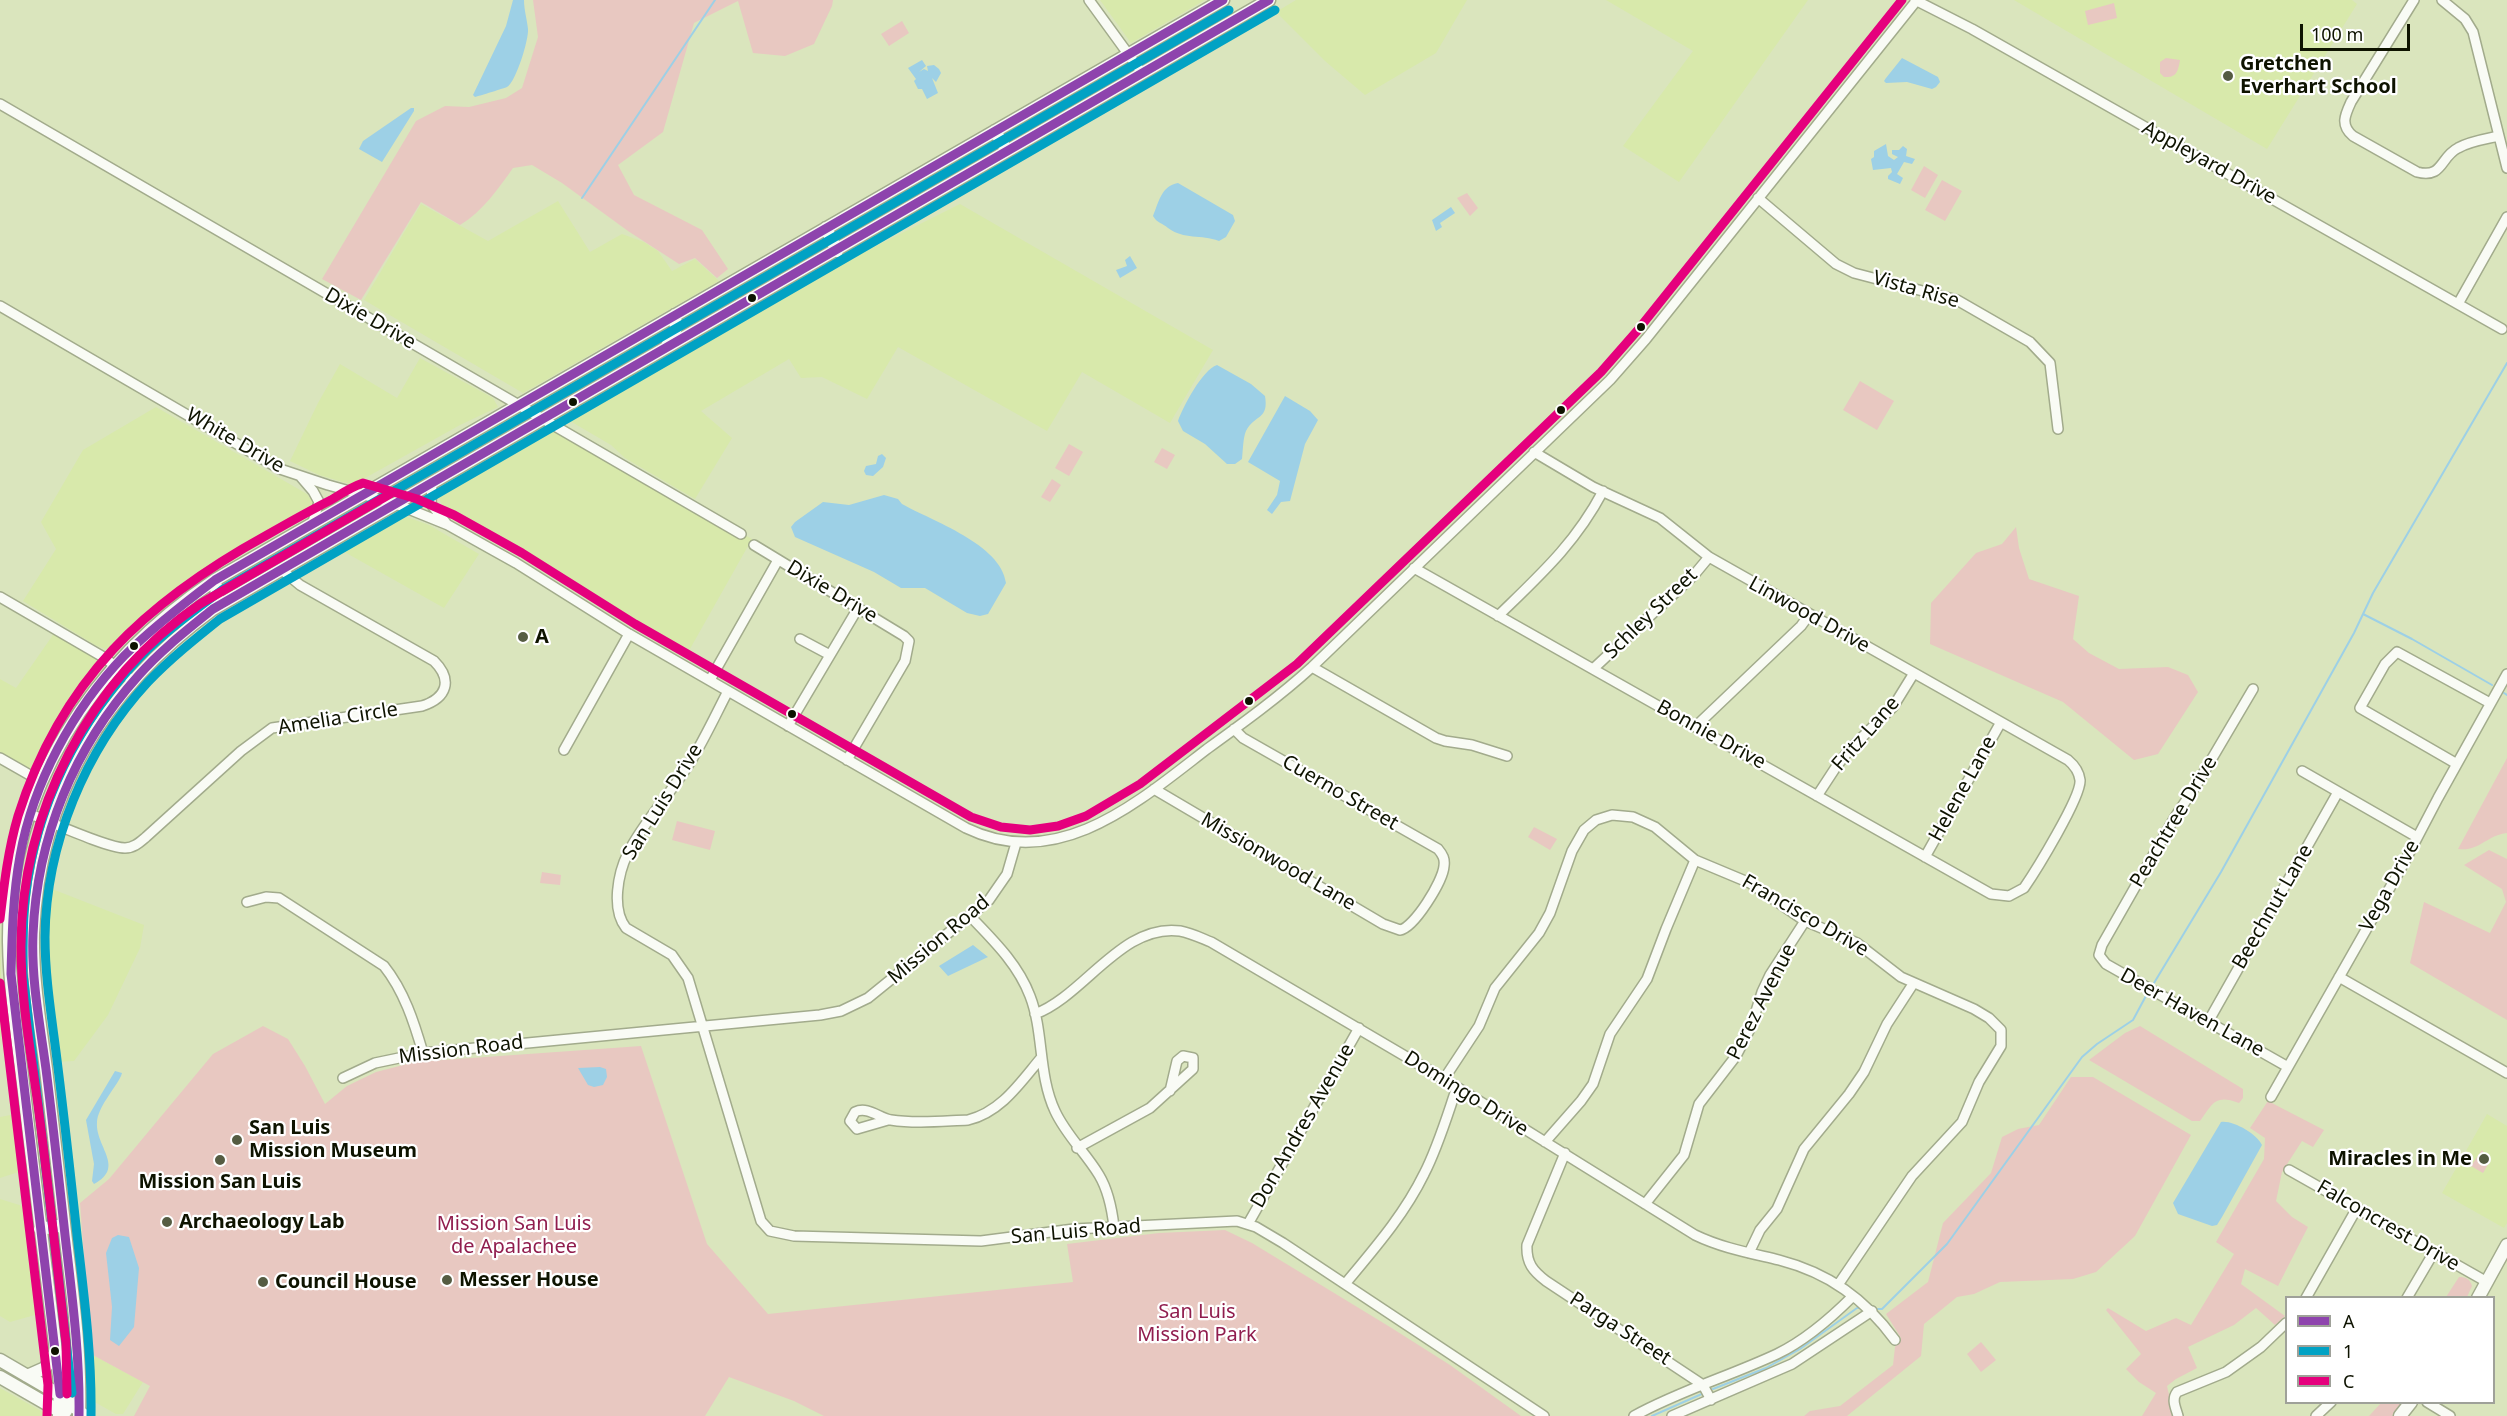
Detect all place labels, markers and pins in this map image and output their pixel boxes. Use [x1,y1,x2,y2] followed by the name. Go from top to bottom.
[2240,52,2397,99] place label: Gretchen Everhart School
[2221,69,2235,83] marker: Gretchen Everhart School
[746,292,758,304] unlabelled marker
[1635,321,1647,333] unlabelled marker
[567,396,579,408] unlabelled marker
[1555,404,1567,416] unlabelled marker
[535,625,549,649] place label: A
[516,630,530,644] marker: A
[128,640,140,652] unlabelled marker
[1243,695,1255,707] unlabelled marker
[786,708,798,720] unlabelled marker
[249,1116,417,1163] place label: San Luis Mission Museum
[230,1133,244,1147] marker: San Luis Mission Museum
[2328,1147,2472,1171] place label: Miracles in Me
[2477,1152,2491,1166] marker: Miracles in Me
[213,1153,227,1167] marker: Mission San Luis
[139,1170,301,1194] place label: Mission San Luis
[179,1210,345,1234] place label: Archaeology Lab
[160,1215,174,1229] marker: Archaeology Lab
[459,1268,599,1292] place label: Messer House
[275,1270,417,1294] place label: Council House
[440,1273,454,1287] marker: Messer House
[256,1275,270,1289] marker: Council House
[49,1345,61,1357] unlabelled marker

